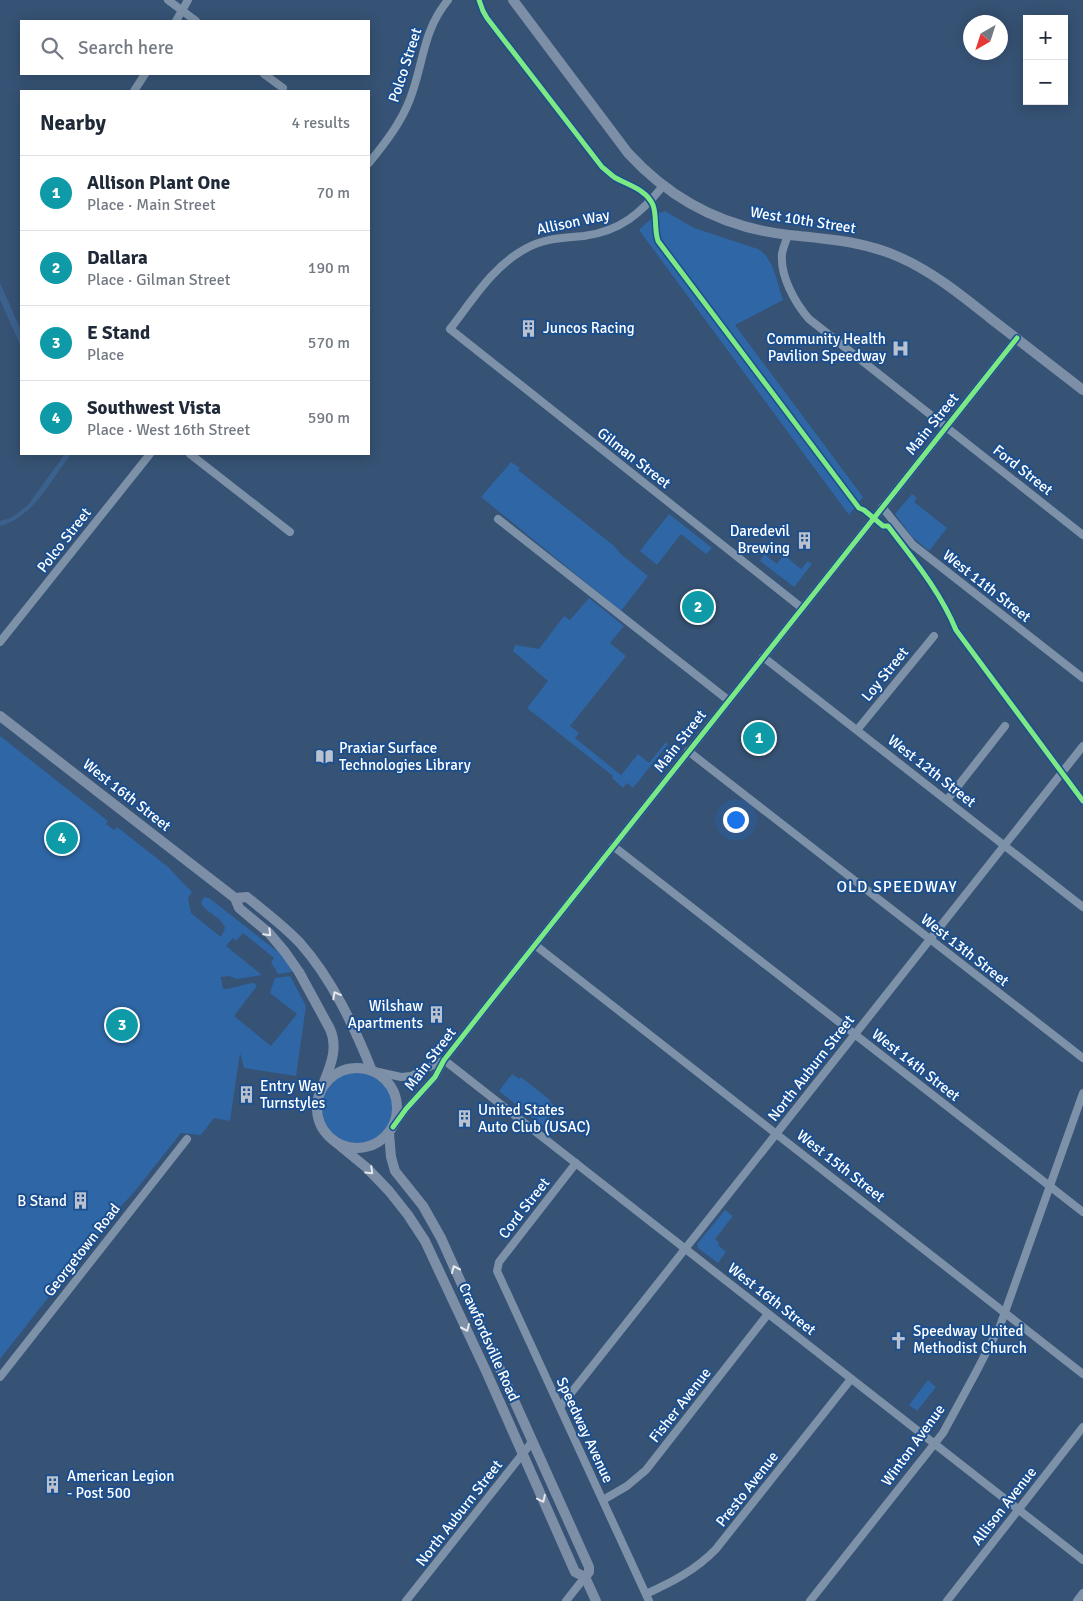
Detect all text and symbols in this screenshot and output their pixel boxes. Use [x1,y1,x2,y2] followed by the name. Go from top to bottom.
[963,15,1008,60] north arrow
[1023,15,1068,105] map controls
[1023,15,1068,60] button: +
[20,20,370,75] search box
[384,25,426,105] street label: Polco Street
[38,34,66,62] icon: search
[78,36,174,60] text: Search here
[1023,60,1068,105] button: −
[40,110,106,136] text: Nearby
[291,113,350,133] text: 4 results
[87,171,230,195] text: Allison Plant One
[52,183,60,203] text: 1
[316,183,350,203] text: 70 m
[87,195,216,215] text: Place · Main Street
[749,203,857,237] street label: West 10th Street
[535,205,611,239] street label: Allison Way
[87,246,148,270] text: Dallara
[52,258,60,278] text: 2
[308,258,350,278] text: 190 m
[87,270,230,290] text: Place · Gilman Street
[519,318,539,338] building icon: Juncos Racing
[543,319,635,337] place label: Juncos Racing
[87,321,150,345] text: E Stand
[767,330,886,365] place label: Community Health Pavilion Speedway
[52,333,60,353] text: 3
[308,333,350,353] text: 570 m
[890,338,910,358] hospital icon: Community Health Pavilion Speedway
[87,345,124,365] text: Place
[902,389,962,459] street label: Main Street
[87,396,221,420] text: Southwest Vista
[52,408,60,428] text: 4
[308,408,350,428] text: 590 m
[87,420,250,440] text: Place · West 16th Street
[594,424,674,492] street label: Gilman Street
[990,441,1056,499] street label: Ford Street
[33,504,95,576] street label: Polco Street
[730,522,790,557] place label: Daredevil Brewing
[794,530,814,550] building icon: Daredevil Brewing
[939,546,1035,626] street label: West 11th Street
[682,588,714,626] pin: 2
[858,643,912,705] street label: Loy Street
[650,706,710,776] street label: Main Street
[743,719,775,757] pin: 1
[884,731,980,811] street label: West 12th Street
[339,739,471,774] place label: Praxiar Surface Technologies Library
[315,747,335,767] library icon: Praxiar Surface Technologies Library
[79,755,175,835] street label: West 16th Street
[723,807,749,833] your location
[46,819,78,857] pin: 4
[836,877,958,897] district label: OLD SPEEDWAY
[917,910,1013,990] street label: West 13th Street
[262,927,271,936] one-way arrow
[332,991,342,1000] one-way arrow
[348,997,423,1032] place label: Wilshaw Apartments
[427,1005,447,1025] building icon: Wilshaw Apartments
[106,1006,138,1044] pin: 3
[764,1011,858,1125] street label: North Auburn Street
[400,1024,460,1094] street label: Main Street
[868,1025,964,1105] street label: West 14th Street
[260,1077,326,1112] place label: Entry Way Turnstyles
[236,1085,256,1105] building icon: Entry Way Turnstyles
[478,1101,591,1136] place label: United States Auto Club (USAC)
[454,1109,474,1129] building icon: United States Auto Club (USAC)
[793,1126,889,1206] street label: West 15th Street
[364,1165,373,1174] one-way arrow
[495,1174,553,1242] street label: Cord Street
[71,1191,91,1211] building icon: B Stand
[17,1192,67,1210] place label: B Stand
[40,1200,124,1300] street label: Georgetown Road
[724,1259,820,1339] street label: West 16th Street
[450,1265,461,1274] one-way arrow
[455,1280,523,1404] street label: Crawfordsville Road
[913,1322,1027,1357] place label: Speedway United Methodist Church
[460,1323,471,1332] one-way arrow
[889,1330,909,1350] church icon: Speedway United Methodist Church
[645,1364,715,1446] street label: Fisher Avenue
[553,1374,617,1486] street label: Speedway Avenue
[877,1401,949,1489] street label: Winton Avenue
[712,1448,782,1530] street label: Presto Avenue
[412,1456,506,1570] street label: North Auburn Street
[968,1463,1040,1549] street label: Allison Avenue
[67,1467,175,1502] place label: American Legion - Post 500
[43,1475,63,1495] building icon: American Legion - Post 500
[536,1494,547,1503] one-way arrow

